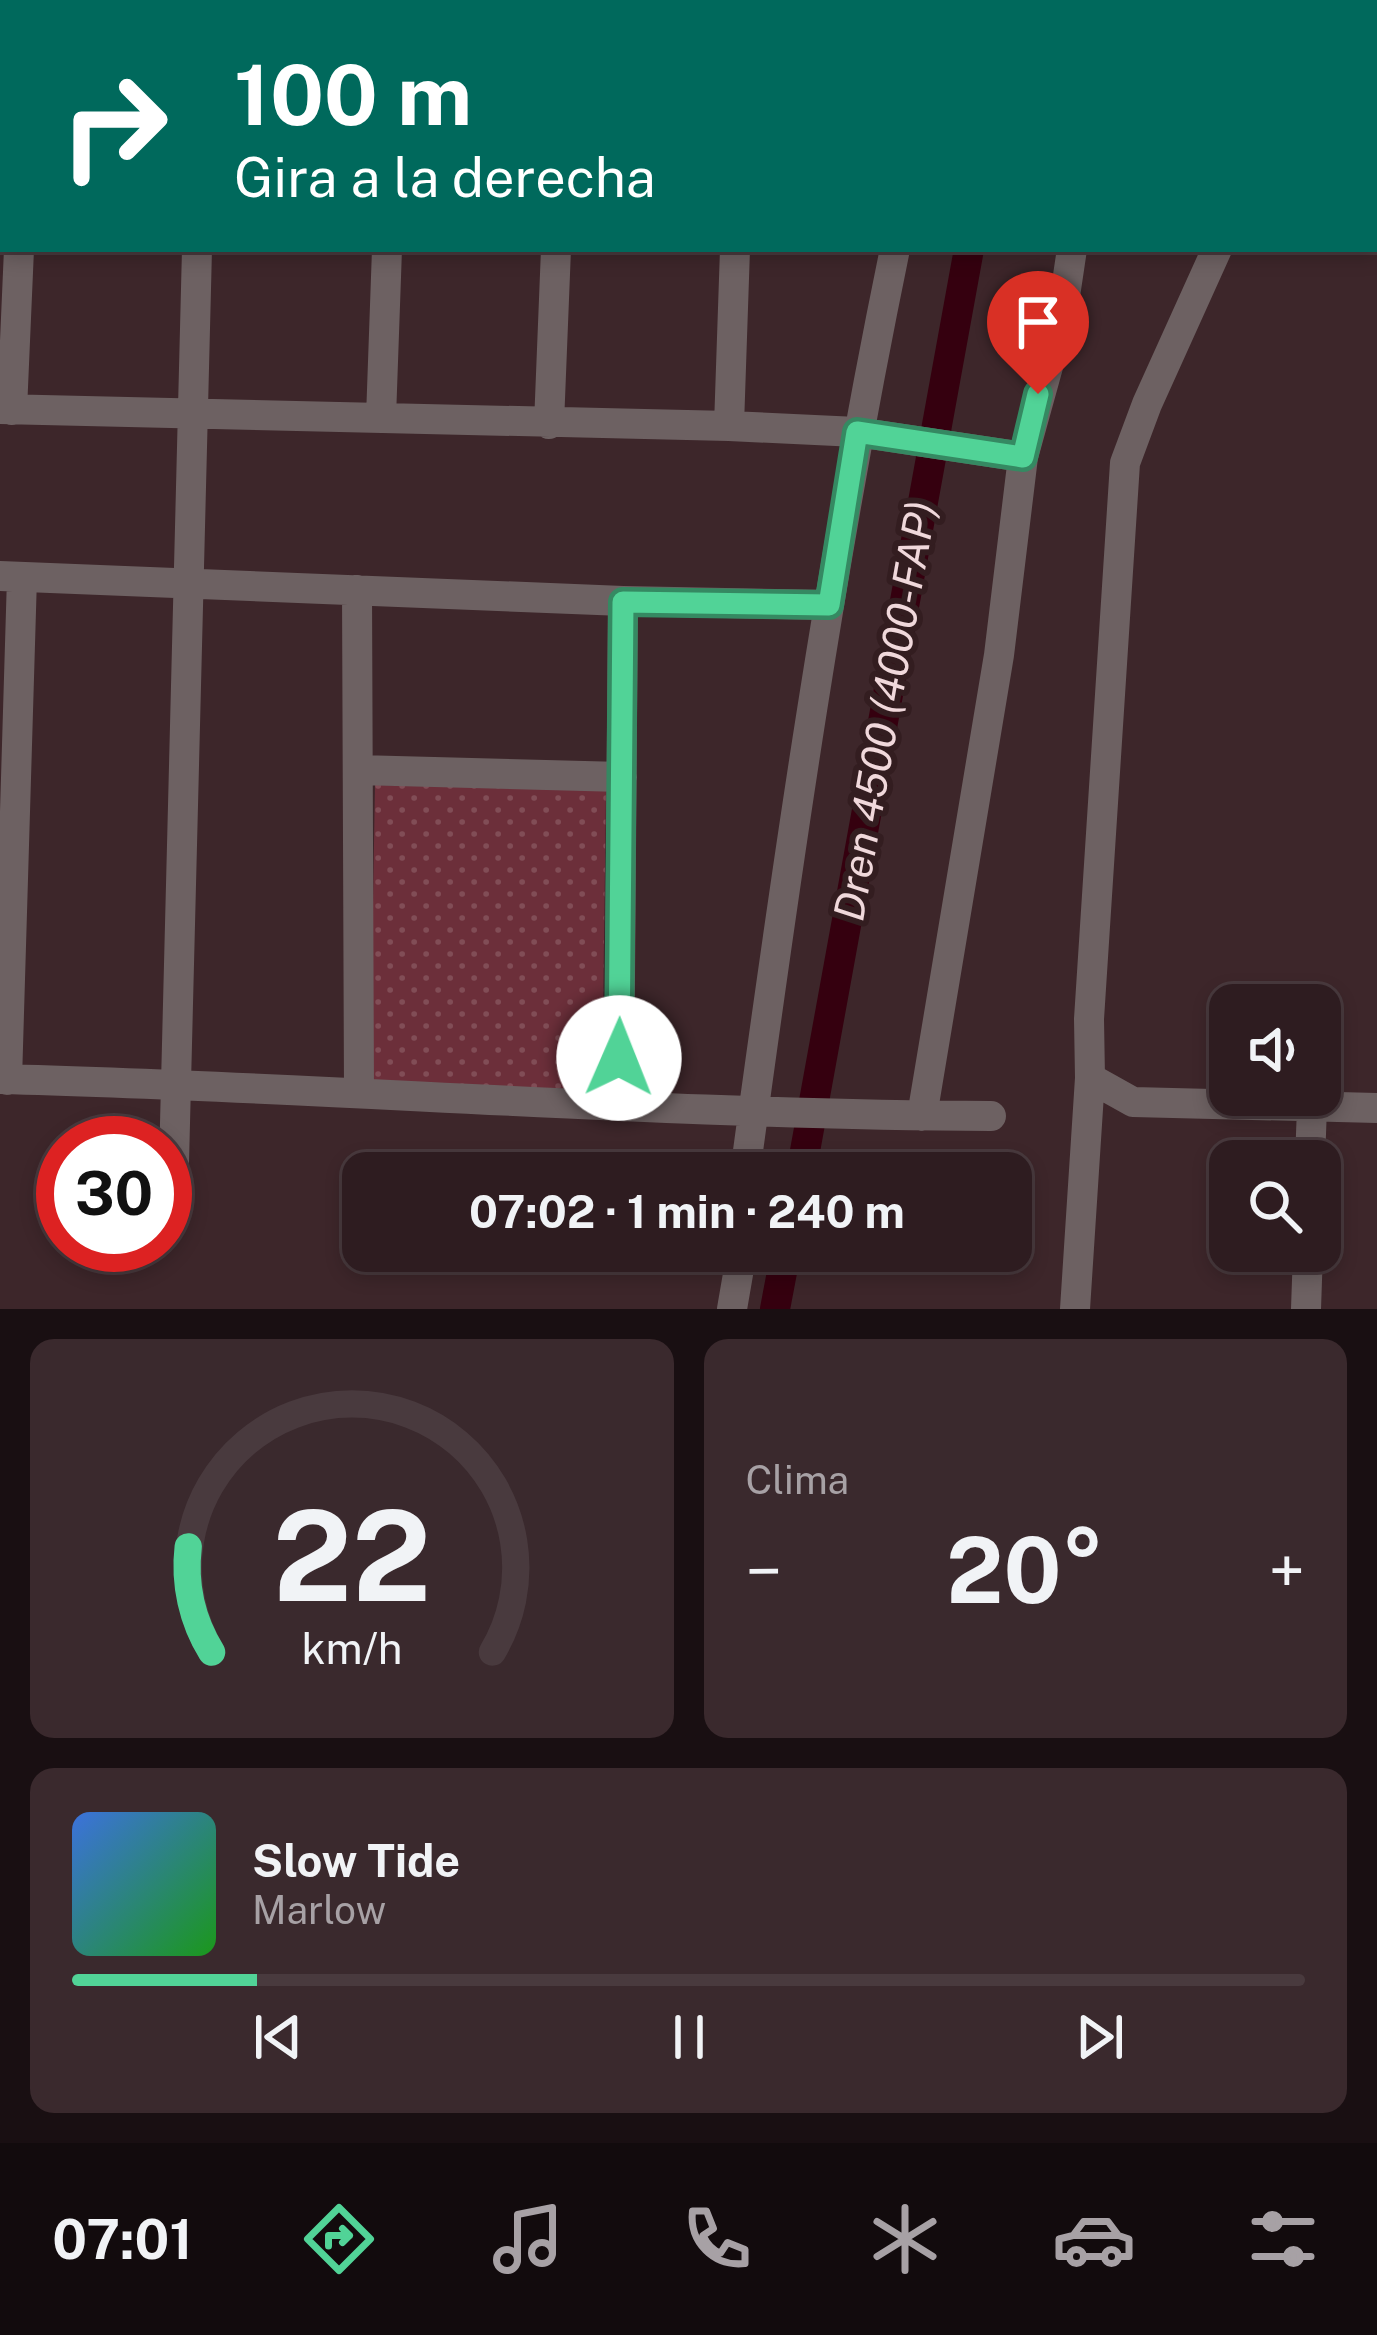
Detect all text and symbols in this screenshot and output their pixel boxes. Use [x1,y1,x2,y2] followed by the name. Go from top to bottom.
[234,45,472,144] text: 100 m
[36,48,192,204] icon: right
[234,146,656,209] text: Gira a la derecha
[987,271,1089,394] pin
[1005,289,1071,355] icon: arrive
[823,497,946,925] water label: Dren 4500 (4000-FAP)
[1209,984,1341,1272] map controls
[1209,984,1341,1116] button: sound
[556,995,682,1121] position arrow
[36,1116,192,1272] speed limit sign: 30
[1209,1140,1341,1272] button: search
[469,1185,905,1238] text: 07:02 · 1 min · 240 m
[746,1457,849,1503] text: Clima
[272,1482,431,1629] text: 22
[946,1517,1104,1623] text: 20°
[746,1532,782,1610] text: −
[1268,1532,1305,1610] text: +
[301,1622,402,1673] text: km/h
[252,1834,460,1887] text: Slow Tide
[252,1887,386,1933] text: Marlow
[245,2004,311,2070] icon: previous
[656,2004,722,2070] icon: pause
[1067,2004,1133,2070] icon: next
[297,2197,381,2281] icon: directions
[486,2197,570,2281] icon: music
[675,2197,759,2281] icon: phone
[863,2197,947,2281] icon: climate
[1052,2197,1136,2281] icon: car
[1241,2197,1325,2281] icon: filters
[52,2208,193,2271] text: 07:01

